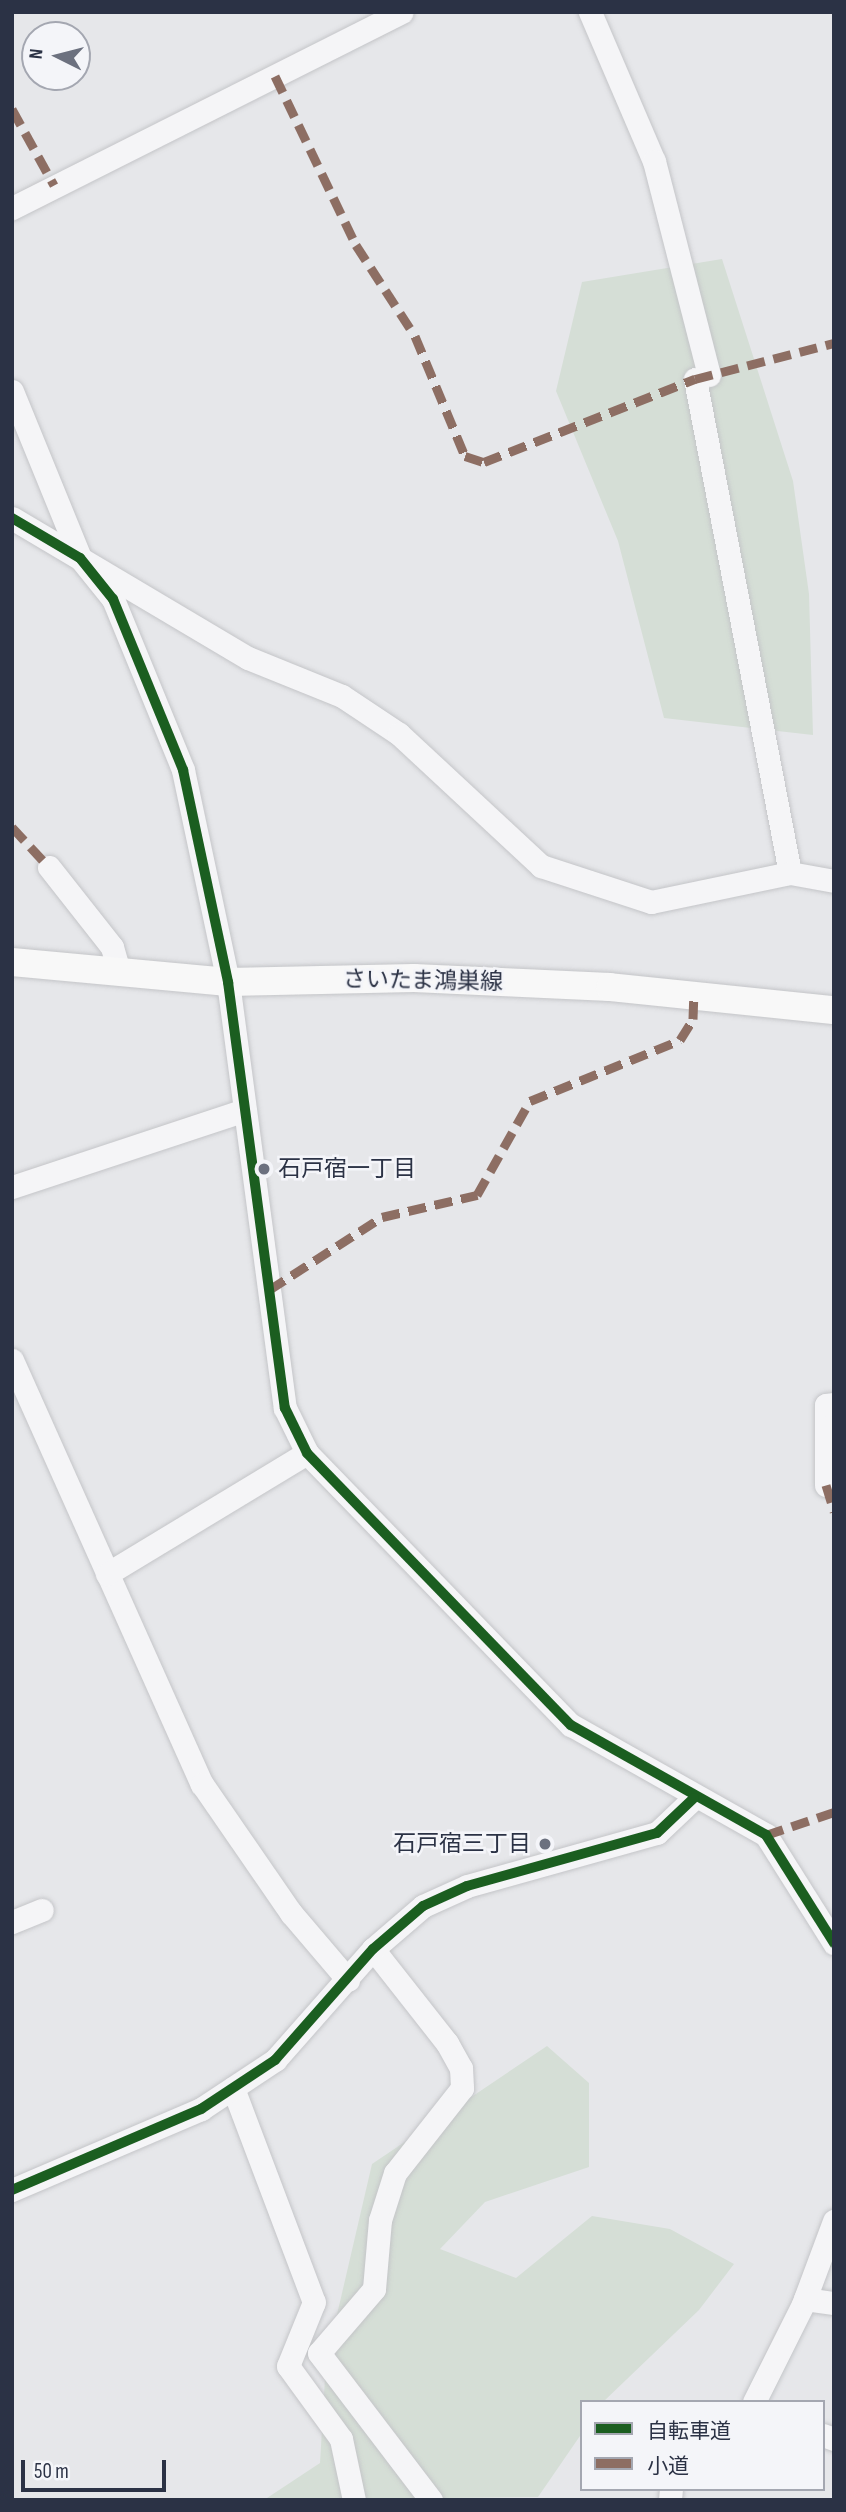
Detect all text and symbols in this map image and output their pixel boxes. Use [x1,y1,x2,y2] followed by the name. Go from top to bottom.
[21,21,91,91] north arrow
[25,48,49,60] text: N
[342,966,504,996] street label: さいたま鴻巣線
[278,1155,416,1183] place label: 石戸宿一丁目
[256,1161,272,1177] marker: 石戸宿一丁目
[393,1830,531,1858] place label: 石戸宿三丁目
[537,1836,553,1852] marker: 石戸宿三丁目
[580,2400,825,2491] legend
[647,2419,731,2444] text: 自転車道
[24,2446,170,2490] scale bar
[647,2454,689,2479] text: 小道
[34,2459,69,2484] text: 50 m

